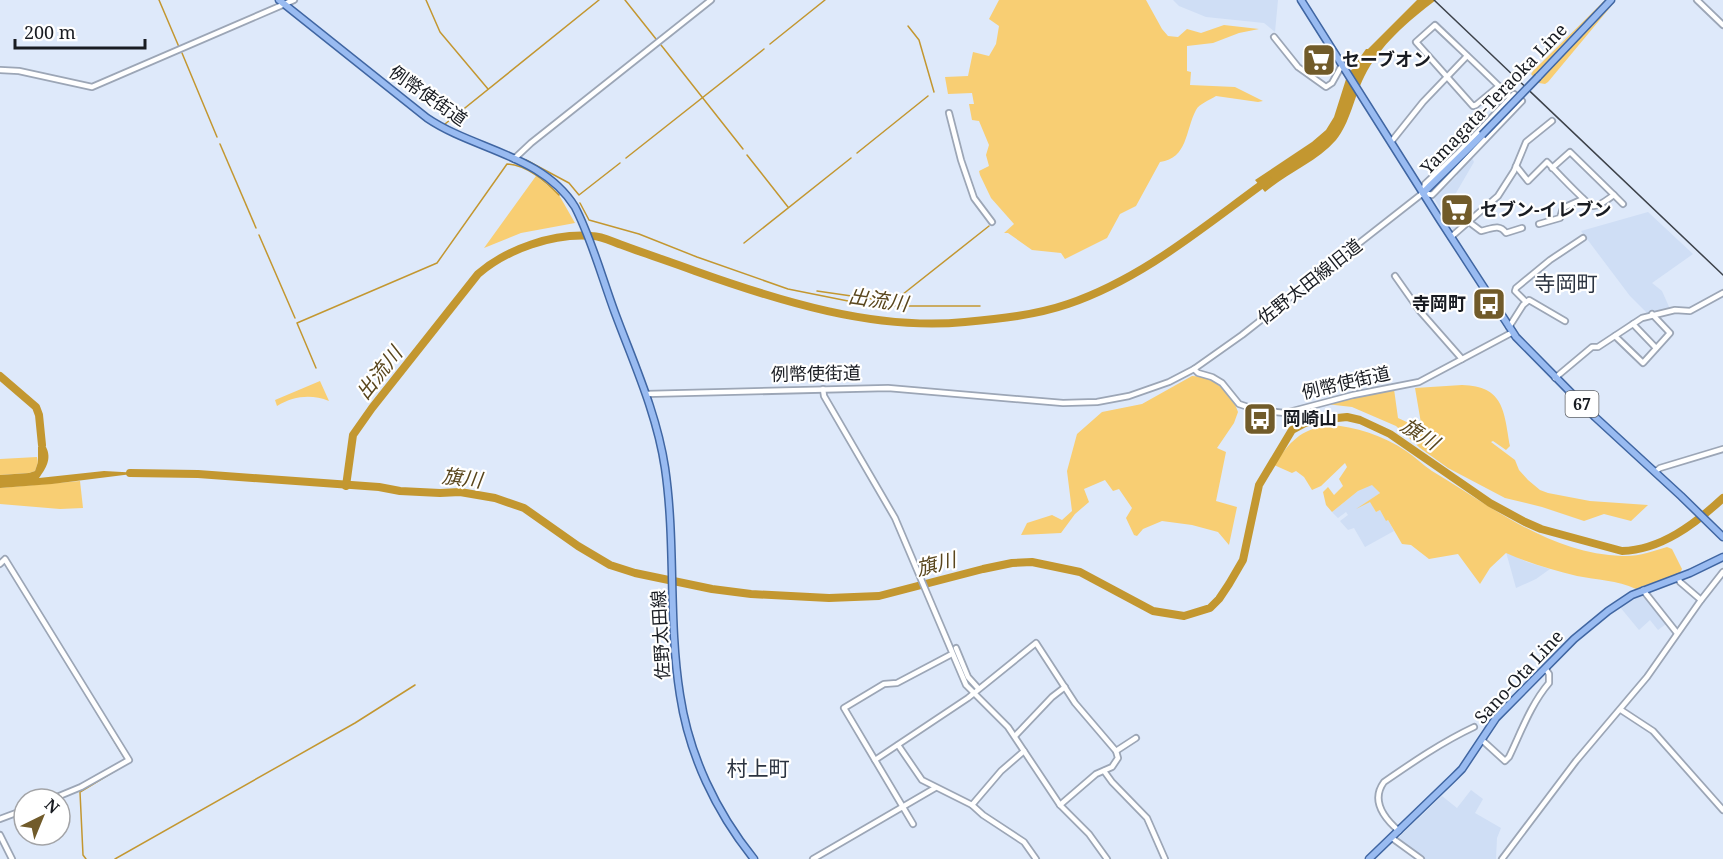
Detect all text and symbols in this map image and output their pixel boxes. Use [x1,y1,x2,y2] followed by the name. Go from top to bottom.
[15,12,146,50] scale bar
[1414,18,1572,180] street label: Yamagata-Teraoka Line
[24,20,76,44] text: 200 m
[1301,42,1337,78] supermarket icon: セーブオン
[1342,47,1431,71] place label: セーブオン
[385,60,472,131] street label: 例幣使街道
[1439,192,1475,228] supermarket icon: セブン-イレブン
[1480,197,1612,221] place label: セブン-イレブン
[1252,233,1366,329] street label: 佐野太田線旧道
[1535,269,1598,297] district label: 寺岡町
[846,282,912,317] water label: 出流川
[1471,286,1507,322] bus stop icon: 寺岡町
[1412,291,1466,315] place label: 寺岡町
[349,339,409,405] water label: 出流川
[771,360,861,386] street label: 例幣使街道
[1299,360,1392,404] street label: 例幣使街道
[1566,391,1598,417] road number: 67
[1242,401,1278,437] bus stop icon: 岡崎山
[1283,406,1337,430] place label: 岡崎山
[1396,412,1446,457] water label: 旗川
[441,462,486,494] water label: 旗川
[913,545,960,581] water label: 旗川
[646,589,674,681] street label: 佐野太田線
[1468,624,1568,728] street label: Sano-Ota Line
[727,754,790,782] district label: 村上町
[12,787,72,847] north arrow
[40,794,65,819] text: N

